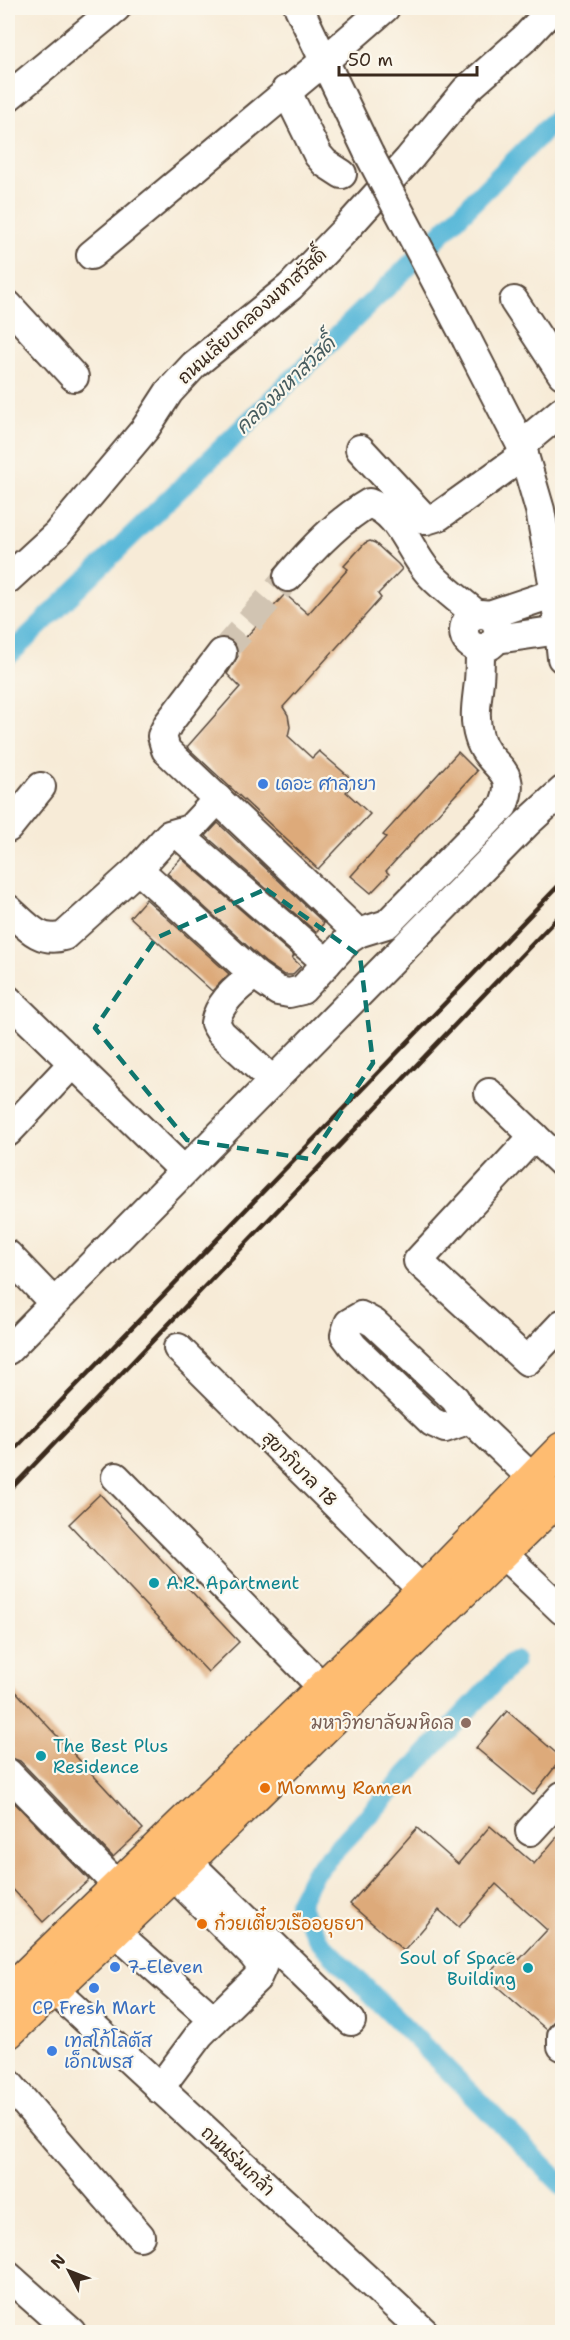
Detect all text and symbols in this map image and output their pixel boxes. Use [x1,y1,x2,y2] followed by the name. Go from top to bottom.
[339,39,477,77] scale bar
[348,48,393,72] text: 50 m
[173,243,331,389] street label: ถนนเลียบคลองมหาสวัสดิ์
[230,331,340,439] water label: คลองมหาสวัสดิ์
[275,772,376,796] place label: เดอะ ศาลายา
[256,777,270,791] marker: เดอะ ศาลายา
[256,1426,343,1513] street label: สุขาภิบาล 18
[166,1571,300,1595] place label: A.R. Apartment
[147,1576,161,1590] marker: A.R. Apartment
[311,1711,454,1735] place label: มหาวิทยาลัยมหิดล
[459,1716,473,1730] marker: มหาวิทยาลัยมหิดล
[53,1734,168,1779] place label: The Best Plus Residence
[34,1749,48,1763] marker: The Best Plus Residence
[277,1776,412,1800] place label: Mommy Ramen
[258,1781,272,1795] marker: Mommy Ramen
[214,1906,364,1938] place label: ก๋วยเตี๋ยวเรืออยุธยา
[195,1917,209,1931] marker: ก๋วยเตี๋ยวเรืออยุธยา
[400,1946,516,1991] place label: Soul of Space Building
[127,1955,203,1979] place label: 7-Eleven
[108,1960,122,1974] marker: 7-Eleven
[521,1961,535,1975] marker: Soul of Space Building
[87,1981,101,1995] marker: CP Fresh Mart
[32,1996,156,2020] place label: CP Fresh Mart
[64,2028,153,2074] place label: เทสโก้โลตัส เอ็กเพรส
[45,2044,59,2058] marker: เทสโก้โลตัส เอ็กเพรส
[196,2121,280,2201] street label: ถนนร่มเกล้า
[39,2241,99,2301] north arrow
[46,2250,70,2273] text: N

